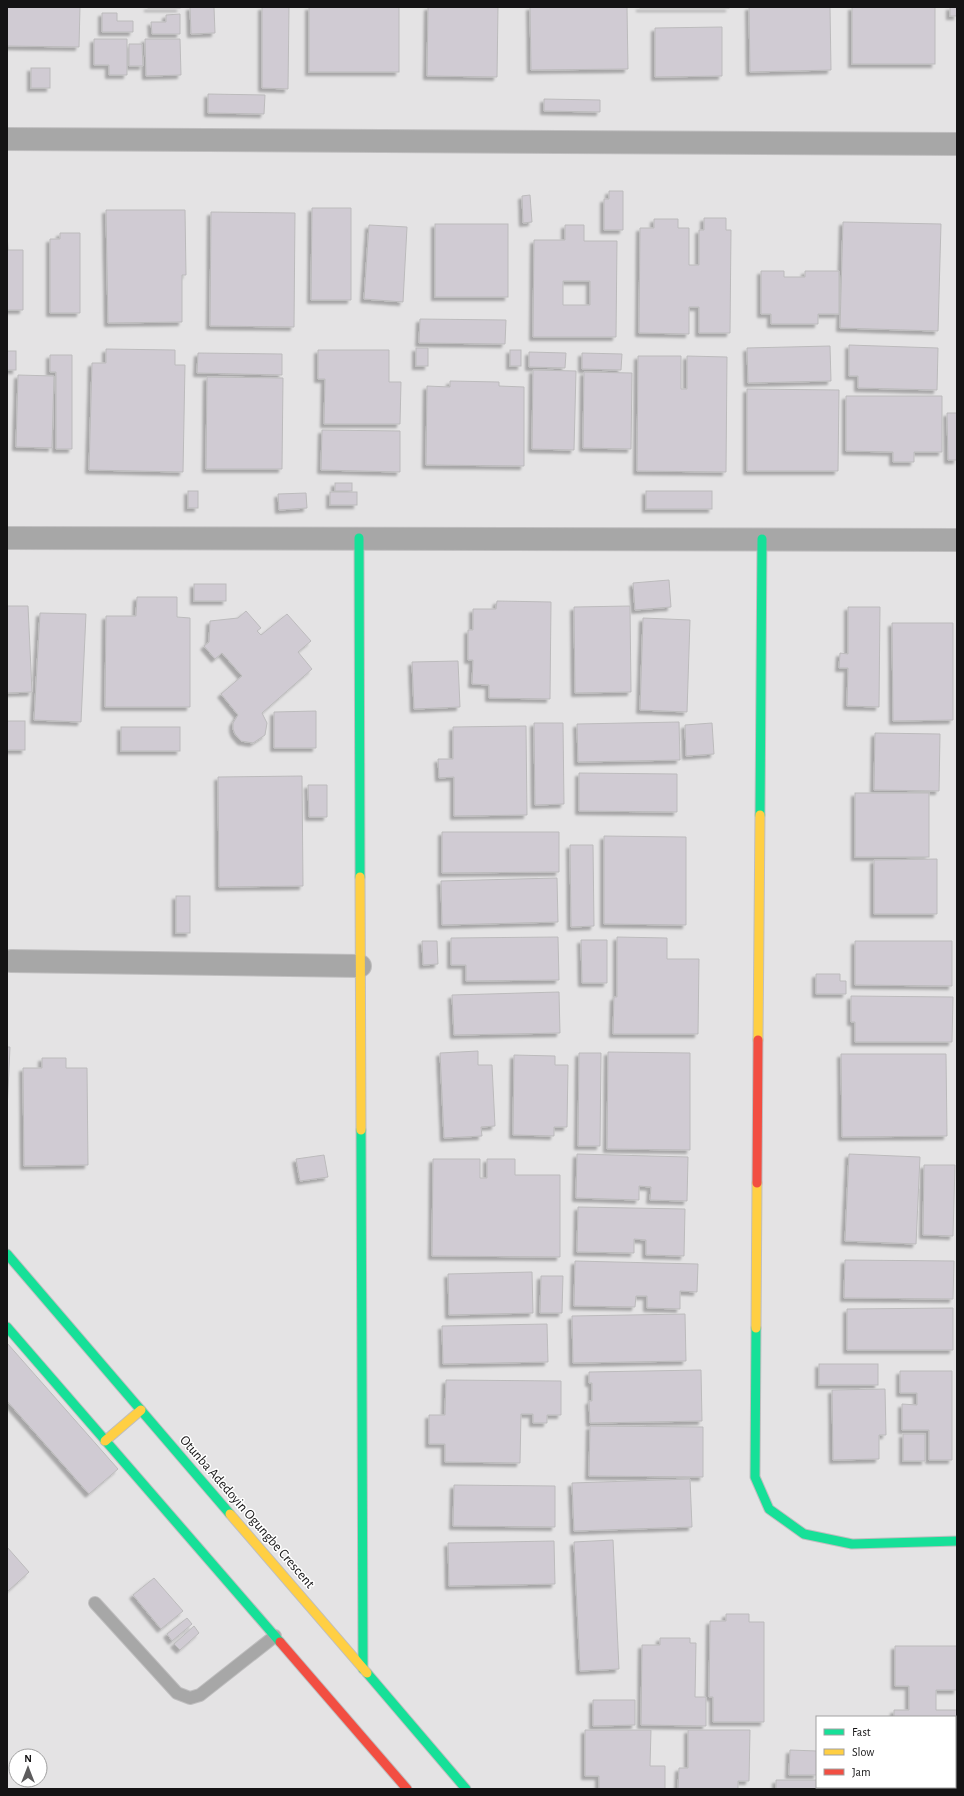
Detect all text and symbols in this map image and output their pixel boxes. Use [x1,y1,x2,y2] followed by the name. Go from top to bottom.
[177,1433,317,1591] street label: Otunba Adedoyin Ogungbe Crescent
[816,1716,956,1788] legend
[852,1726,871,1738] text: Fast
[852,1746,874,1758] text: Slow
[8,1748,48,1788] north arrow
[24,1753,32,1764] text: N
[852,1766,871,1778] text: Jam

